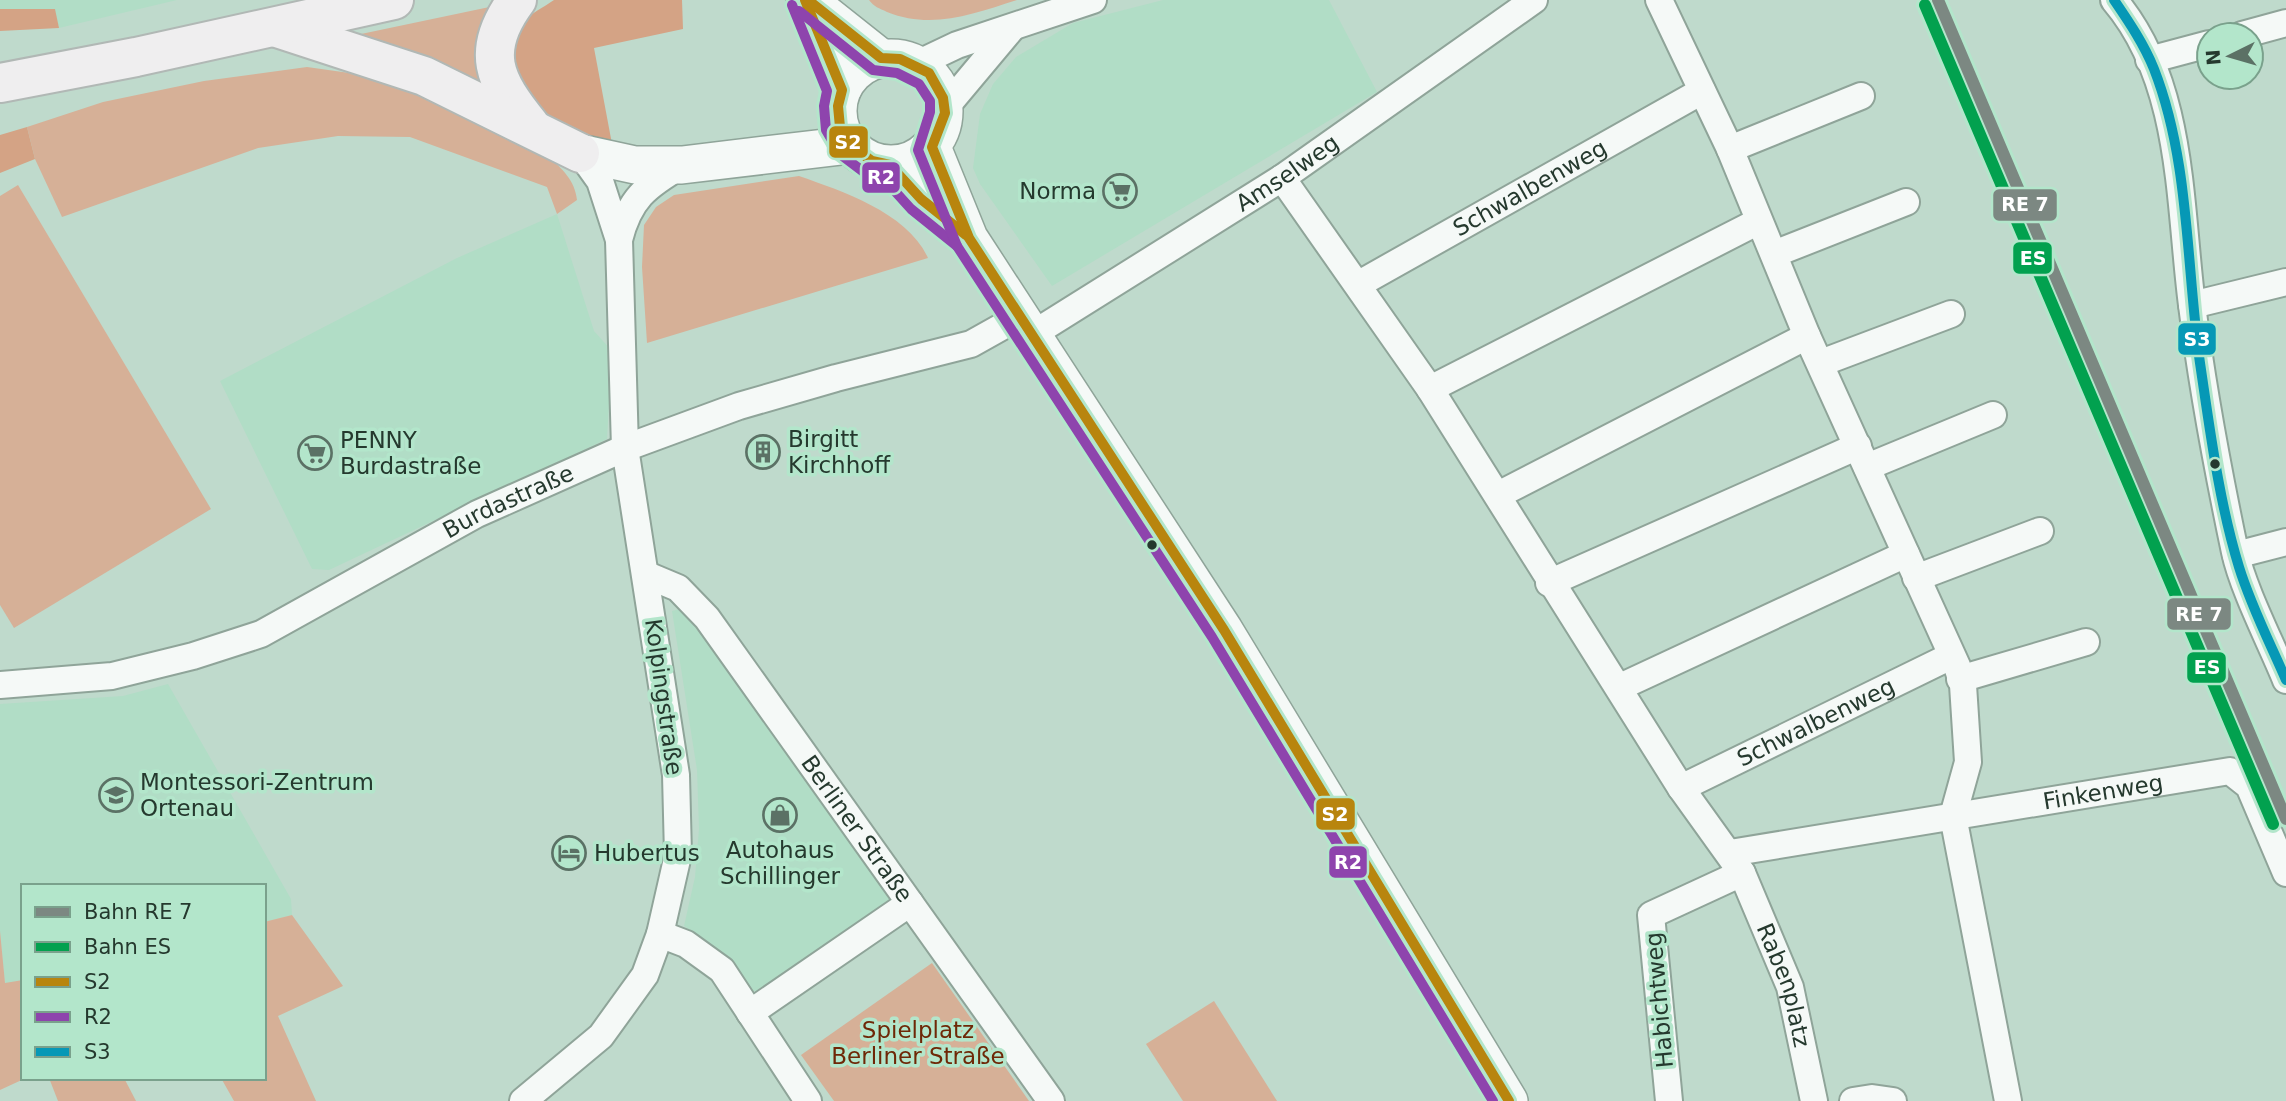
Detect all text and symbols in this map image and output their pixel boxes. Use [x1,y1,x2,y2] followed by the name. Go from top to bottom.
[2195,21,2265,91] north arrow
[2201,49,2225,66] text: N
[828,125,869,159] line badge: S2
[1231,129,1344,217] street label: Amselweg
[835,131,861,153] text: S2
[1448,134,1611,241] street label: Schwalbenweg
[861,161,901,194] line badge: R2
[867,166,895,188] text: R2
[1101,172,1139,210] supermarket icon: Norma
[1019,178,1096,204] place label: Norma
[1992,188,2058,222] line badge: RE 7
[2001,193,2049,215] text: RE 7
[2012,241,2053,275] line badge: ES
[2020,247,2046,269] text: ES
[2177,322,2217,356] line badge: S3
[2184,328,2210,350] text: S3
[788,426,891,478] place label: Birgitt Kirchhoff
[340,427,481,479] place label: PENNY Burdastraße
[744,433,782,471] building icon: Birgitt Kirchhoff
[296,434,334,472] supermarket icon: PENNY Burdastraße
[2208,457,2222,471] unlabelled marker
[438,460,578,543] street label: Burdastraße
[1145,538,1159,552] unlabelled marker
[2166,597,2232,631] line badge: RE 7
[2175,603,2223,625] text: RE 7
[640,617,688,777] street label: Kolpingstraße
[2186,651,2227,684] line badge: ES
[2194,656,2220,678] text: ES
[1733,673,1899,772] street label: Schwalbenweg
[796,750,918,907] street label: Berliner Straße
[140,769,374,821] place label: Montessori-Zentrum Ortenau
[2041,769,2165,814] street label: Finkenweg
[97,776,135,814] school or university icon: Montessori-Zentrum Ortenau
[761,796,799,834] shop icon: Autohaus Schillinger
[1315,797,1356,831] line badge: S2
[1322,803,1348,825] text: S2
[550,834,588,872] hotel icon: Hubertus
[720,837,841,889] place label: Autohaus Schillinger
[594,840,700,866] place label: Hubertus
[1328,845,1368,879] line badge: R2
[1334,851,1362,873] text: R2
[21,884,266,1080] legend
[84,900,192,924] text: Bahn RE 7
[1752,919,1815,1050] street label: Rabenplatz
[1640,931,1678,1069] street label: Habichtweg
[84,935,171,959] text: Bahn ES
[84,970,111,994] text: S2
[84,1005,112,1029] text: R2
[831,1017,1005,1069] park label: Spielplatz Berliner Straße
[84,1040,111,1064] text: S3

